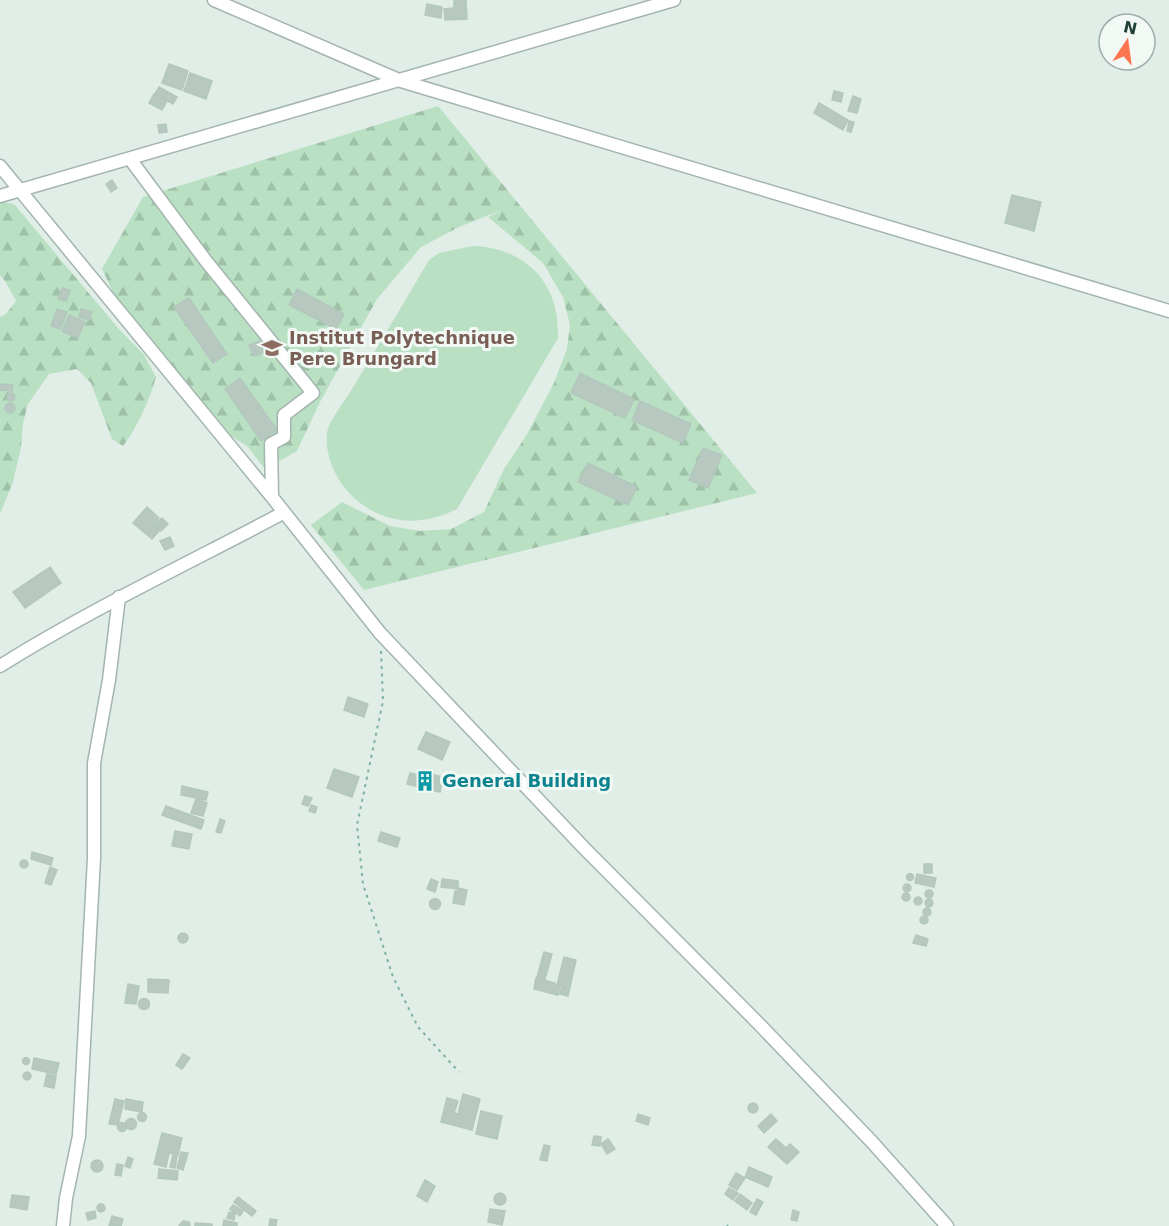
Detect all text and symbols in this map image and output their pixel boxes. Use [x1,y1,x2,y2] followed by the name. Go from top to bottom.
[1097,12,1157,72] north arrow
[1122,17,1139,39] text: N
[289,327,515,369] place label: Institut Polytechnique Pere Brungard
[260,336,284,360] school or university icon: Institut Polytechnique Pere Brungard
[413,769,437,793] building icon: General Building
[442,770,611,791] place label: General Building

